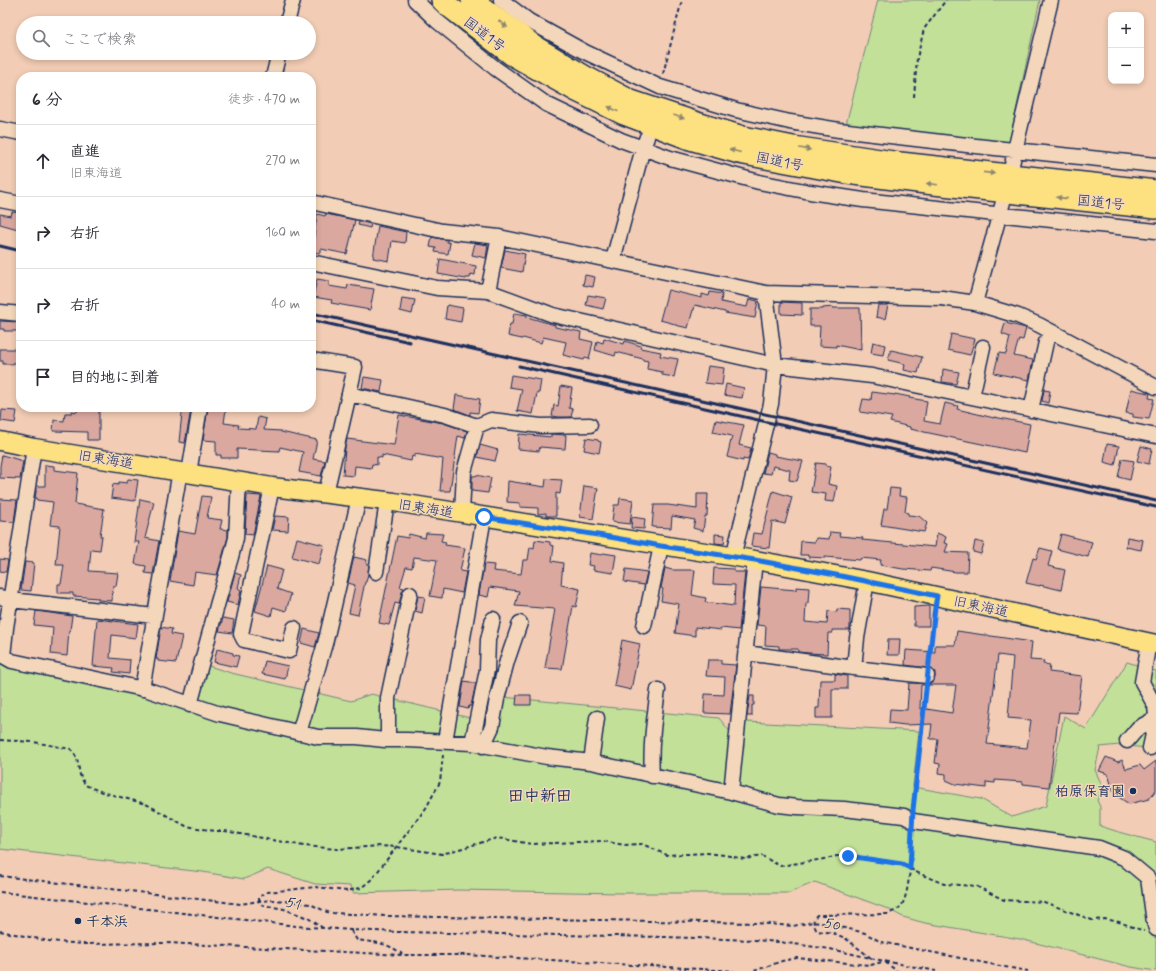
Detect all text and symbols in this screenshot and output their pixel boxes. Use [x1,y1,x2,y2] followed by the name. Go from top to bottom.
[1108,12,1144,84] map controls
[1108,12,1144,48] button: +
[460,13,509,57] street label: 国道1号
[16,16,316,60] search box
[498,19,509,28] one-way arrow
[30,27,52,49] icon: search
[62,30,137,50] text: ここで検索
[1108,48,1144,84] button: −
[32,89,62,111] text: 6 分
[228,91,300,108] text: 徒歩 · 470 m
[607,106,618,112] one-way arrow
[673,115,685,121] one-way arrow
[70,142,100,162] text: 直進
[799,146,811,152] one-way arrow
[729,148,741,154] one-way arrow
[754,149,805,175] street label: 国道1号
[32,150,54,172] icon: ahead
[265,152,300,169] text: 270 m
[70,165,122,182] text: 旧東海道
[983,170,995,176] one-way arrow
[926,181,938,187] one-way arrow
[1076,192,1126,214] street label: 国道1号
[1055,194,1068,201] one-way arrow
[32,222,54,244] icon: right
[70,224,100,244] text: 右折
[265,224,300,241] text: 160 m
[32,294,54,316] icon: right
[70,296,100,316] text: 右折
[271,296,300,313] text: 40 m
[32,366,54,388] icon: arrive
[70,368,160,388] text: 目的地に到着
[77,447,135,473] street label: 旧東海道
[397,496,455,522] street label: 旧東海道
[475,508,493,526] route start
[952,592,1010,622] street label: 旧東海道
[1055,783,1125,801] place label: 柏原保育園
[508,786,572,807] district label: 田中新田
[1128,786,1138,796] marker: 柏原保育園
[839,847,857,865] route end
[284,893,303,915] street label: 51
[86,913,128,931] place label: 千本浜
[822,914,843,936] street label: 50
[73,916,83,926] marker: 千本浜

